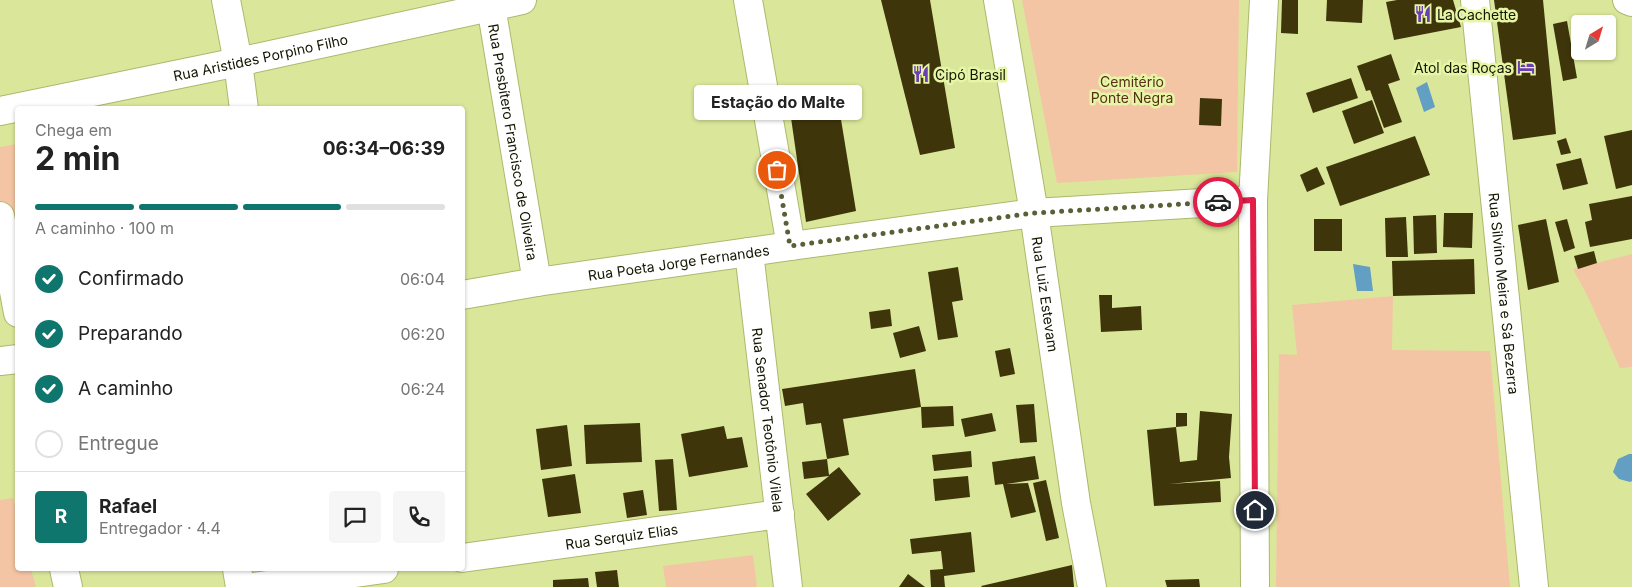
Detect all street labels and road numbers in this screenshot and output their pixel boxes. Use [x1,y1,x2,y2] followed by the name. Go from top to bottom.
[486,22,542,262] street label: Rua Presbítero Francisco de Oliveira
[172,30,349,84] street label: Rua Aristides Porpino Filho
[1486,192,1523,395] street label: Rua Silvino Meira e Sá Bezerra
[1029,235,1063,353] street label: Rua Luiz Estevam
[587,241,770,283] street label: Rua Poeta Jorge Fernandes
[749,327,788,513] street label: Rua Senador Teotônio Vilela
[564,520,679,552] street label: Rua Serquiz Elias

